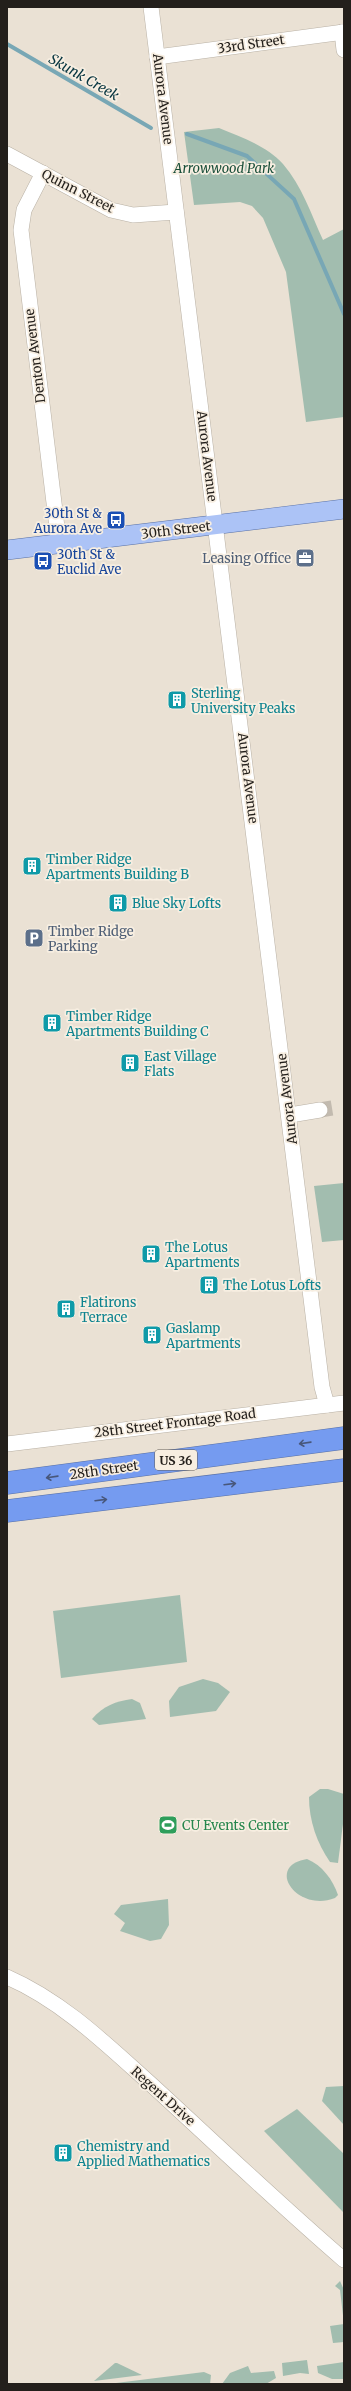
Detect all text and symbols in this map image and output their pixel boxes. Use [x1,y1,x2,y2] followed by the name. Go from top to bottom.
[216,31,286,57] street label: 33rd Street
[46,50,123,104] water label: Skunk Creek
[149,52,177,146] street label: Aurora Avenue
[173,160,274,177] park label: Arrowwood Park
[39,165,117,217] street label: Quinn Street
[21,308,49,404] street label: Denton Avenue
[193,409,221,503] street label: Aurora Avenue
[33,505,102,537] place label: 30th St & Aurora Ave
[105,509,127,531] bus stop icon: 30th St & Aurora Ave
[140,517,212,543] street label: 30th Street
[57,546,121,578] place label: 30th St & Euclid Ave
[294,547,316,569] office icon: Leasing Office
[32,550,54,572] bus stop icon: 30th St & Euclid Ave
[202,550,291,567] place label: Leasing Office
[191,685,295,717] place label: Sterling University Peaks
[166,689,188,711] building icon: Sterling University Peaks
[234,731,262,825] street label: Aurora Avenue
[45,851,189,883] place label: Timber Ridge Apartments Building B
[21,855,43,877] building icon: Timber Ridge Apartments Building B
[107,892,129,914] building icon: Blue Sky Lofts
[132,895,221,912] place label: Blue Sky Lofts
[48,923,134,955] place label: Timber Ridge Parking
[23,927,45,949] parking icon: Timber Ridge Parking
[65,1008,209,1040] place label: Timber Ridge Apartments Building C
[41,1012,63,1034] building icon: Timber Ridge Apartments Building C
[144,1048,217,1080] place label: East Village Flats
[119,1052,141,1074] building icon: East Village Flats
[273,1052,301,1146] street label: Aurora Avenue
[164,1239,240,1271] place label: The Lotus Apartments
[140,1243,162,1265] building icon: The Lotus Apartments
[198,1274,220,1296] building icon: The Lotus Lofts
[223,1277,321,1294] place label: The Lotus Lofts
[80,1294,136,1326] place label: Flatirons Terrace
[55,1298,77,1320] building icon: Flatirons Terrace
[165,1320,241,1352] place label: Gaslamp Apartments
[141,1324,163,1346] building icon: Gaslamp Apartments
[93,1405,257,1441] street label: 28th Street Frontage Road
[299,1439,312,1447] one-way arrow
[155,1450,197,1470] road number: US 36
[69,1457,139,1483] street label: 28th Street
[45,1473,58,1481] one-way arrow
[223,1480,236,1488] one-way arrow
[94,1496,107,1504] one-way arrow
[157,1814,179,1836] sports icon: CU Events Center
[182,1817,289,1834] place label: CU Events Center
[127,2063,199,2129] street label: Regent Drive
[76,2138,210,2170] place label: Chemistry and Applied Mathematics
[52,2142,74,2164] building icon: Chemistry and Applied Mathematics

